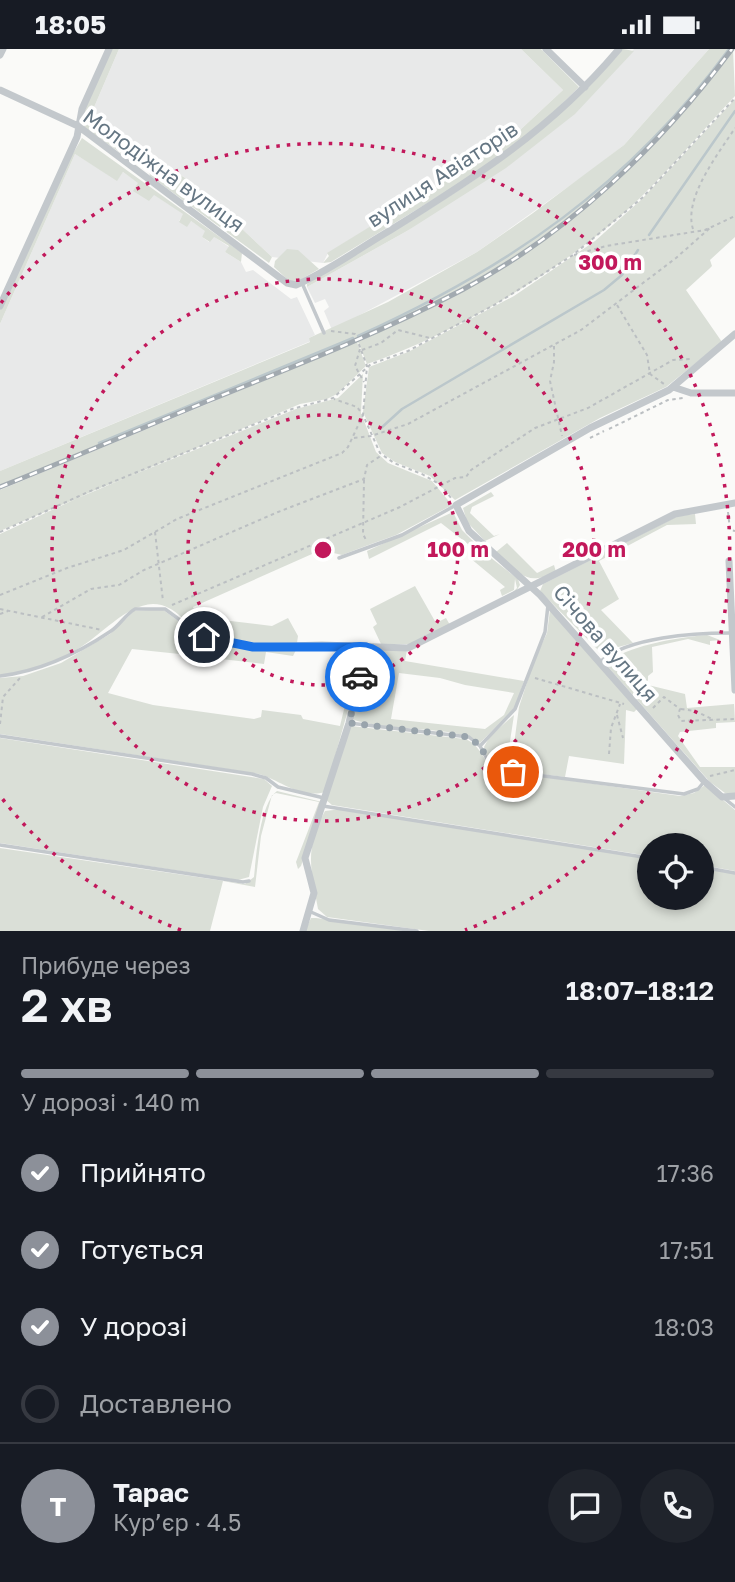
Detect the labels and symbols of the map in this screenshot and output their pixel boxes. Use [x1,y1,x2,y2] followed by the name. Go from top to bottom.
[78,103,250,237] street label: Молодіжна вулиця
[362,116,522,232] street label: вулиця Авіаторів
[578,249,642,275] text: 300 m
[427,536,489,562] text: 100 m
[562,536,626,562] text: 200 m
[311,538,335,562] centre of rings
[548,579,664,707] street label: Січова вулиця
[174,607,234,667] pin
[325,642,395,712] courier
[483,742,543,802] pin

